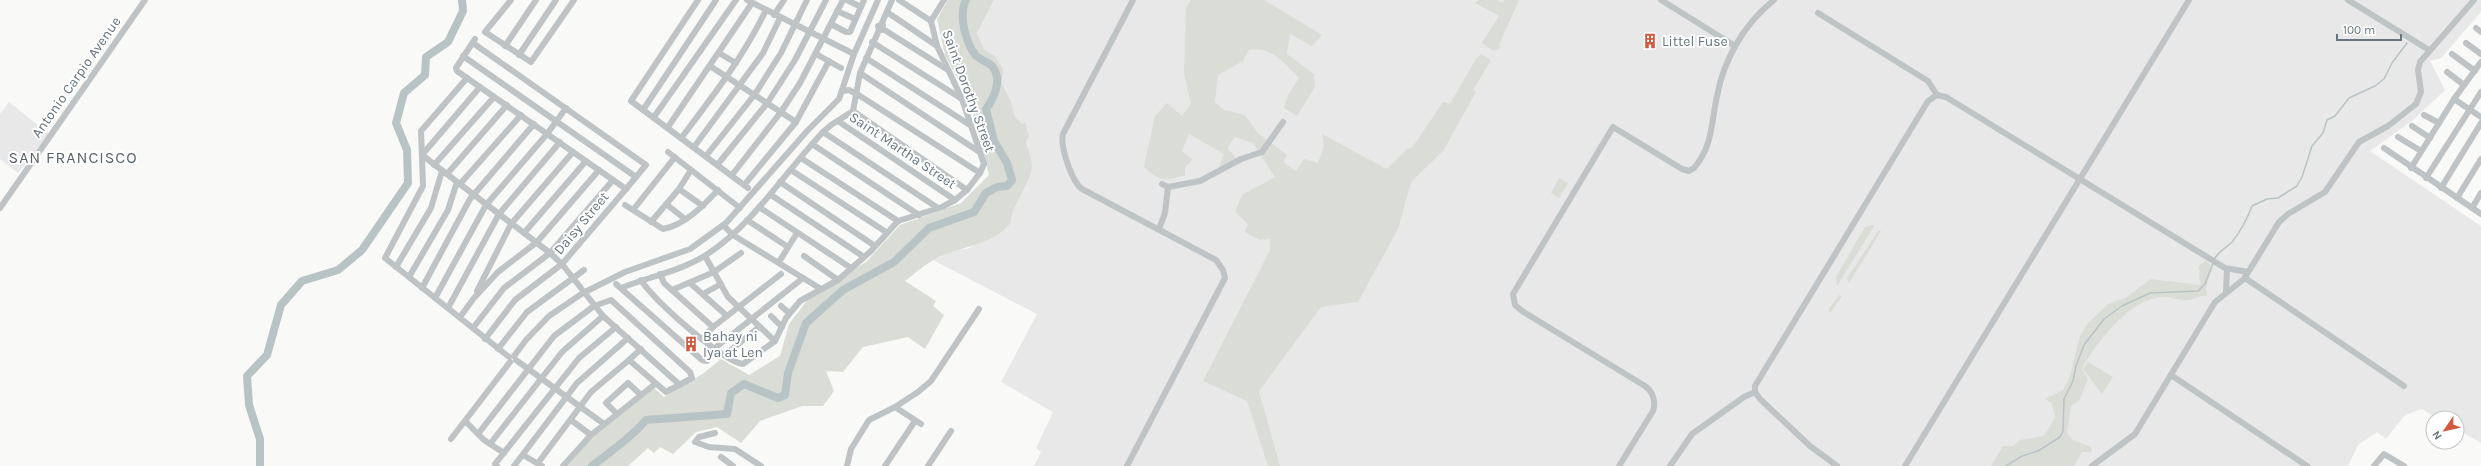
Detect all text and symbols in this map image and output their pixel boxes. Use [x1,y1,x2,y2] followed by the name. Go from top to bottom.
[28,14,125,141] street label: Antonio Carpio Avenue
[2337,16,2401,42] scale bar
[2343,23,2375,37] text: 100 m
[938,28,999,155] street label: Saint Dorothy Street
[1641,32,1659,50] building icon: Littel Fuse
[1662,33,1728,50] place label: Littel Fuse
[846,108,959,192] street label: Saint Martha Street
[8,148,138,167] district label: SAN FRANCISCO
[550,189,612,258] street label: Daisy Street
[703,328,763,361] place label: Bahay ni Iya at Len
[682,335,700,353] building icon: Bahay ni Iya at Len
[2425,410,2465,450] north arrow
[2430,428,2445,442] text: N

